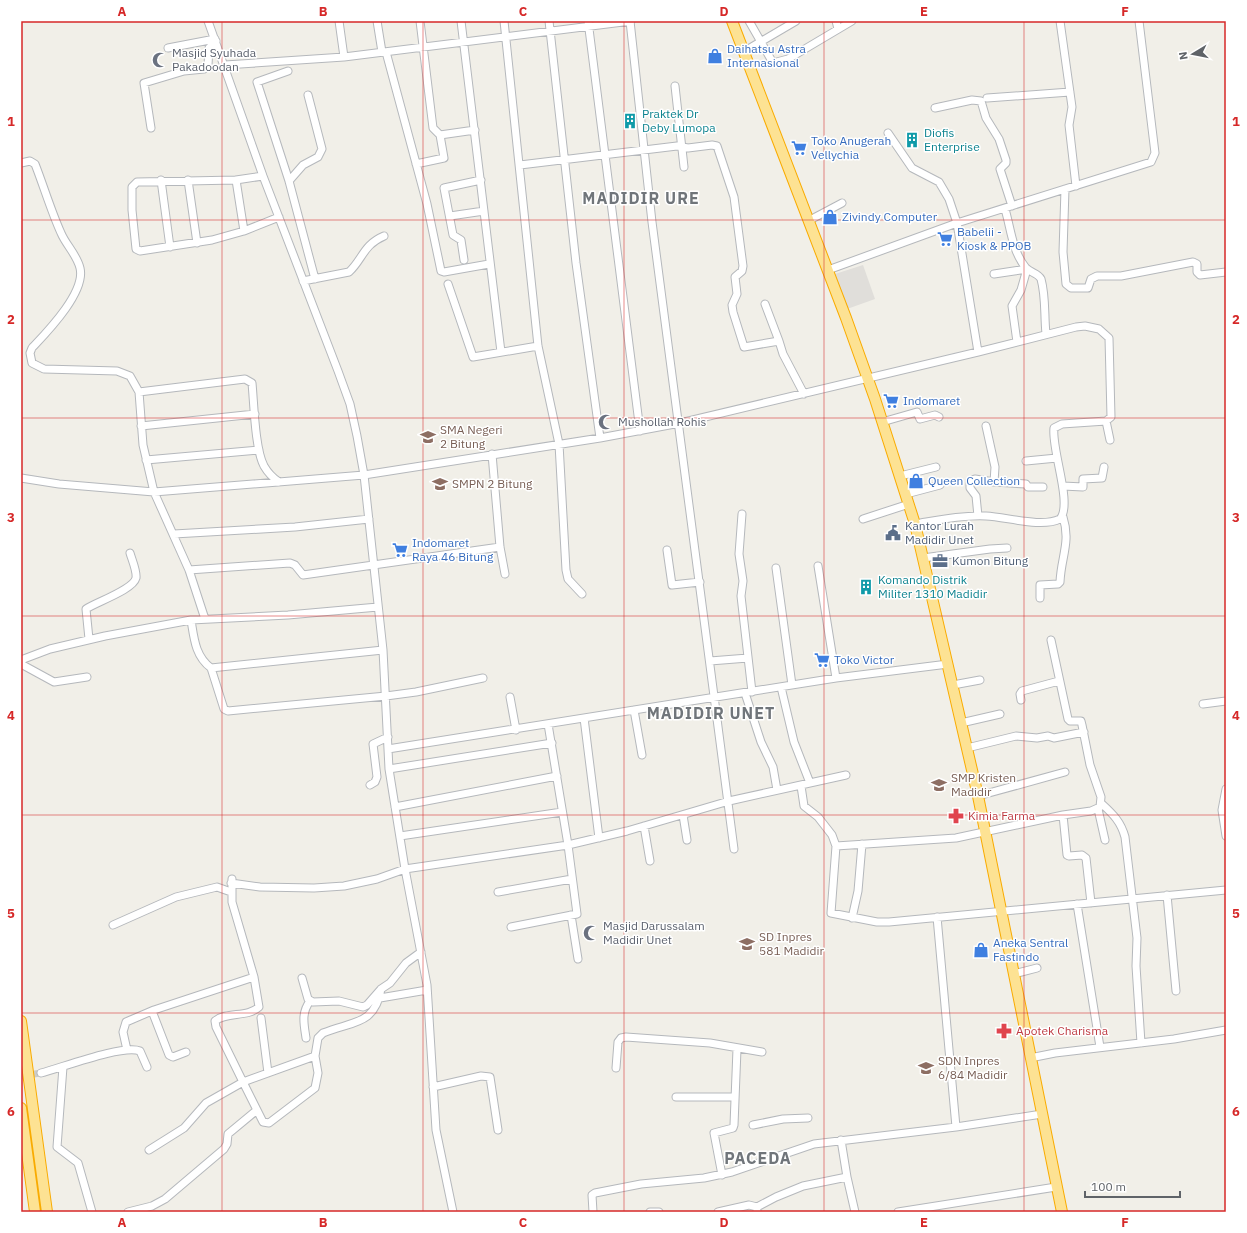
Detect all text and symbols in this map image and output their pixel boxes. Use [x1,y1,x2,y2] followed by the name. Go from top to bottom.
[118,3,127,20] text: A
[319,3,328,20] text: B
[519,3,528,20] text: C
[719,3,729,20] text: D
[920,3,928,20] text: E
[1121,3,1129,20] text: F
[1173,34,1213,74] north arrow
[727,41,806,70] place label: Daihatsu Astra Internasional
[172,45,257,74] place label: Masjid Syuhada Pakadoodan
[706,47,724,65] shop icon: Daihatsu Astra Internasional
[151,51,169,69] mosque icon: Masjid Syuhada Pakadoodan
[1176,51,1191,61] text: N
[642,106,716,135] place label: Praktek Dr Deby Lumopa
[621,112,639,130] building icon: Praktek Dr Deby Lumopa
[7,113,15,130] text: 1
[1232,113,1240,130] text: 1
[924,125,980,154] place label: Diofis Enterprise
[903,131,921,149] building icon: Diofis Enterprise
[811,133,891,162] place label: Toko Anugerah Vellychia
[790,139,808,157] supermarket icon: Toko Anugerah Vellychia
[582,188,700,208] district label: MADIDIR URE
[821,208,839,226] shop icon: Zivindy Computer
[842,209,938,224] place label: Zivindy Computer
[957,224,1032,253] place label: Babelii - Kiosk & PPOB
[936,230,954,248] supermarket icon: Babelii - Kiosk & PPOB
[7,311,15,328] text: 2
[1232,311,1240,328] text: 2
[882,392,900,410] supermarket icon: Indomaret
[903,393,960,408] place label: Indomaret
[597,413,615,431] mosque icon: Mushollah Rohis
[618,414,707,429] place label: Mushollah Rohis
[440,422,503,451] place label: SMA Negeri 2 Bitung
[419,428,437,446] school or university icon: SMA Negeri 2 Bitung
[907,472,925,490] shop icon: Queen Collection
[928,473,1020,488] place label: Queen Collection
[431,475,449,493] school or university icon: SMPN 2 Bitung
[452,476,533,491] place label: SMPN 2 Bitung
[7,509,15,526] text: 3
[1232,509,1240,526] text: 3
[905,518,974,547] place label: Kantor Lurah Madidir Unet
[884,524,902,542] public building icon: Kantor Lurah Madidir Unet
[412,535,494,564] place label: Indomaret Raya 46 Bitung
[391,541,409,559] supermarket icon: Indomaret Raya 46 Bitung
[931,552,949,570] office icon: Kumon Bitung
[952,553,1029,568] place label: Kumon Bitung
[878,572,988,601] place label: Komando Distrik Militer 1310 Madidir
[857,578,875,596] building icon: Komando Distrik Militer 1310 Madidir
[813,651,831,669] supermarket icon: Toko Victor
[834,652,895,667] place label: Toko Victor
[647,703,775,723] district label: MADIDIR UNET
[7,707,15,724] text: 4
[1232,707,1240,724] text: 4
[951,770,1016,799] place label: SMP Kristen Madidir
[930,776,948,794] school or university icon: SMP Kristen Madidir
[947,807,965,825] pharmacy icon: Kimia Farma
[968,808,1036,823] place label: Kimia Farma
[7,905,15,922] text: 5
[1232,905,1240,922] text: 5
[603,918,705,947] place label: Masjid Darussalam Madidir Unet
[582,924,600,942] mosque icon: Masjid Darussalam Madidir Unet
[759,929,825,958] place label: SD Inpres 581 Madidir
[738,935,756,953] school or university icon: SD Inpres 581 Madidir
[993,935,1068,964] place label: Aneka Sentral Fastindo
[972,941,990,959] shop icon: Aneka Sentral Fastindo
[995,1022,1013,1040] pharmacy icon: Apotek Charisma
[1016,1023,1109,1038] place label: Apotek Charisma
[938,1053,1008,1082] place label: SDN Inpres 6/84 Madidir
[917,1059,935,1077] school or university icon: SDN Inpres 6/84 Madidir
[7,1103,15,1120] text: 6
[1232,1103,1240,1120] text: 6
[724,1148,792,1168] district label: PACEDA
[1085,1173,1180,1199] scale bar
[1091,1179,1126,1194] text: 100 m
[118,1214,127,1231] text: A
[319,1214,328,1231] text: B
[519,1214,528,1231] text: C
[719,1214,729,1231] text: D
[920,1214,928,1231] text: E
[1121,1214,1129,1231] text: F

